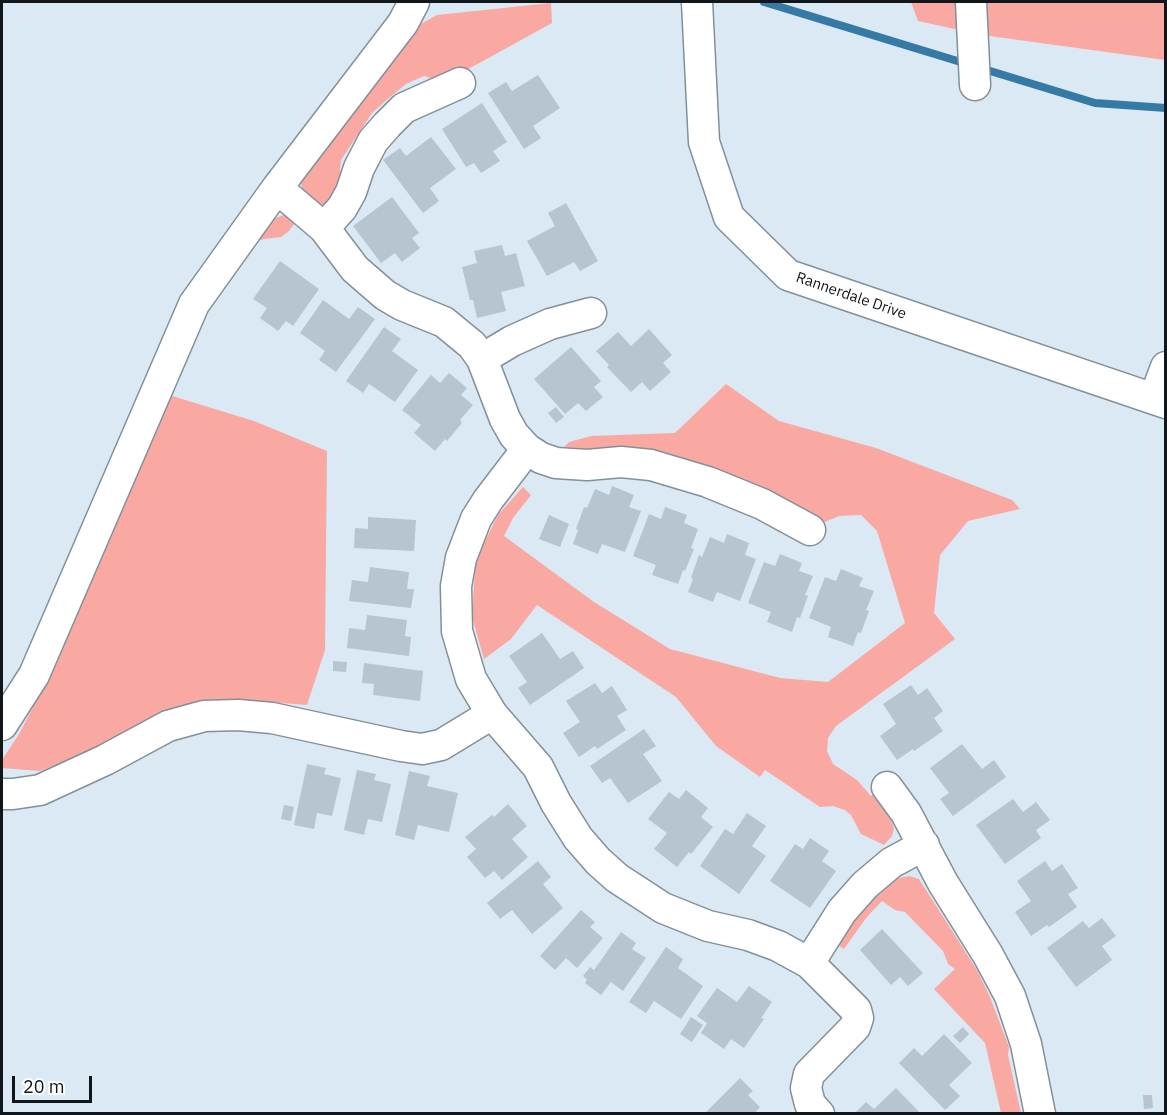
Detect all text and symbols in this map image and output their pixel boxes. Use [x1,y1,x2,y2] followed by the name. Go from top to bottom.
[793,269,909,323] street label: Rannerdale Drive
[15,1064,94,1102] scale bar
[23,1075,65,1098] text: 20 m

